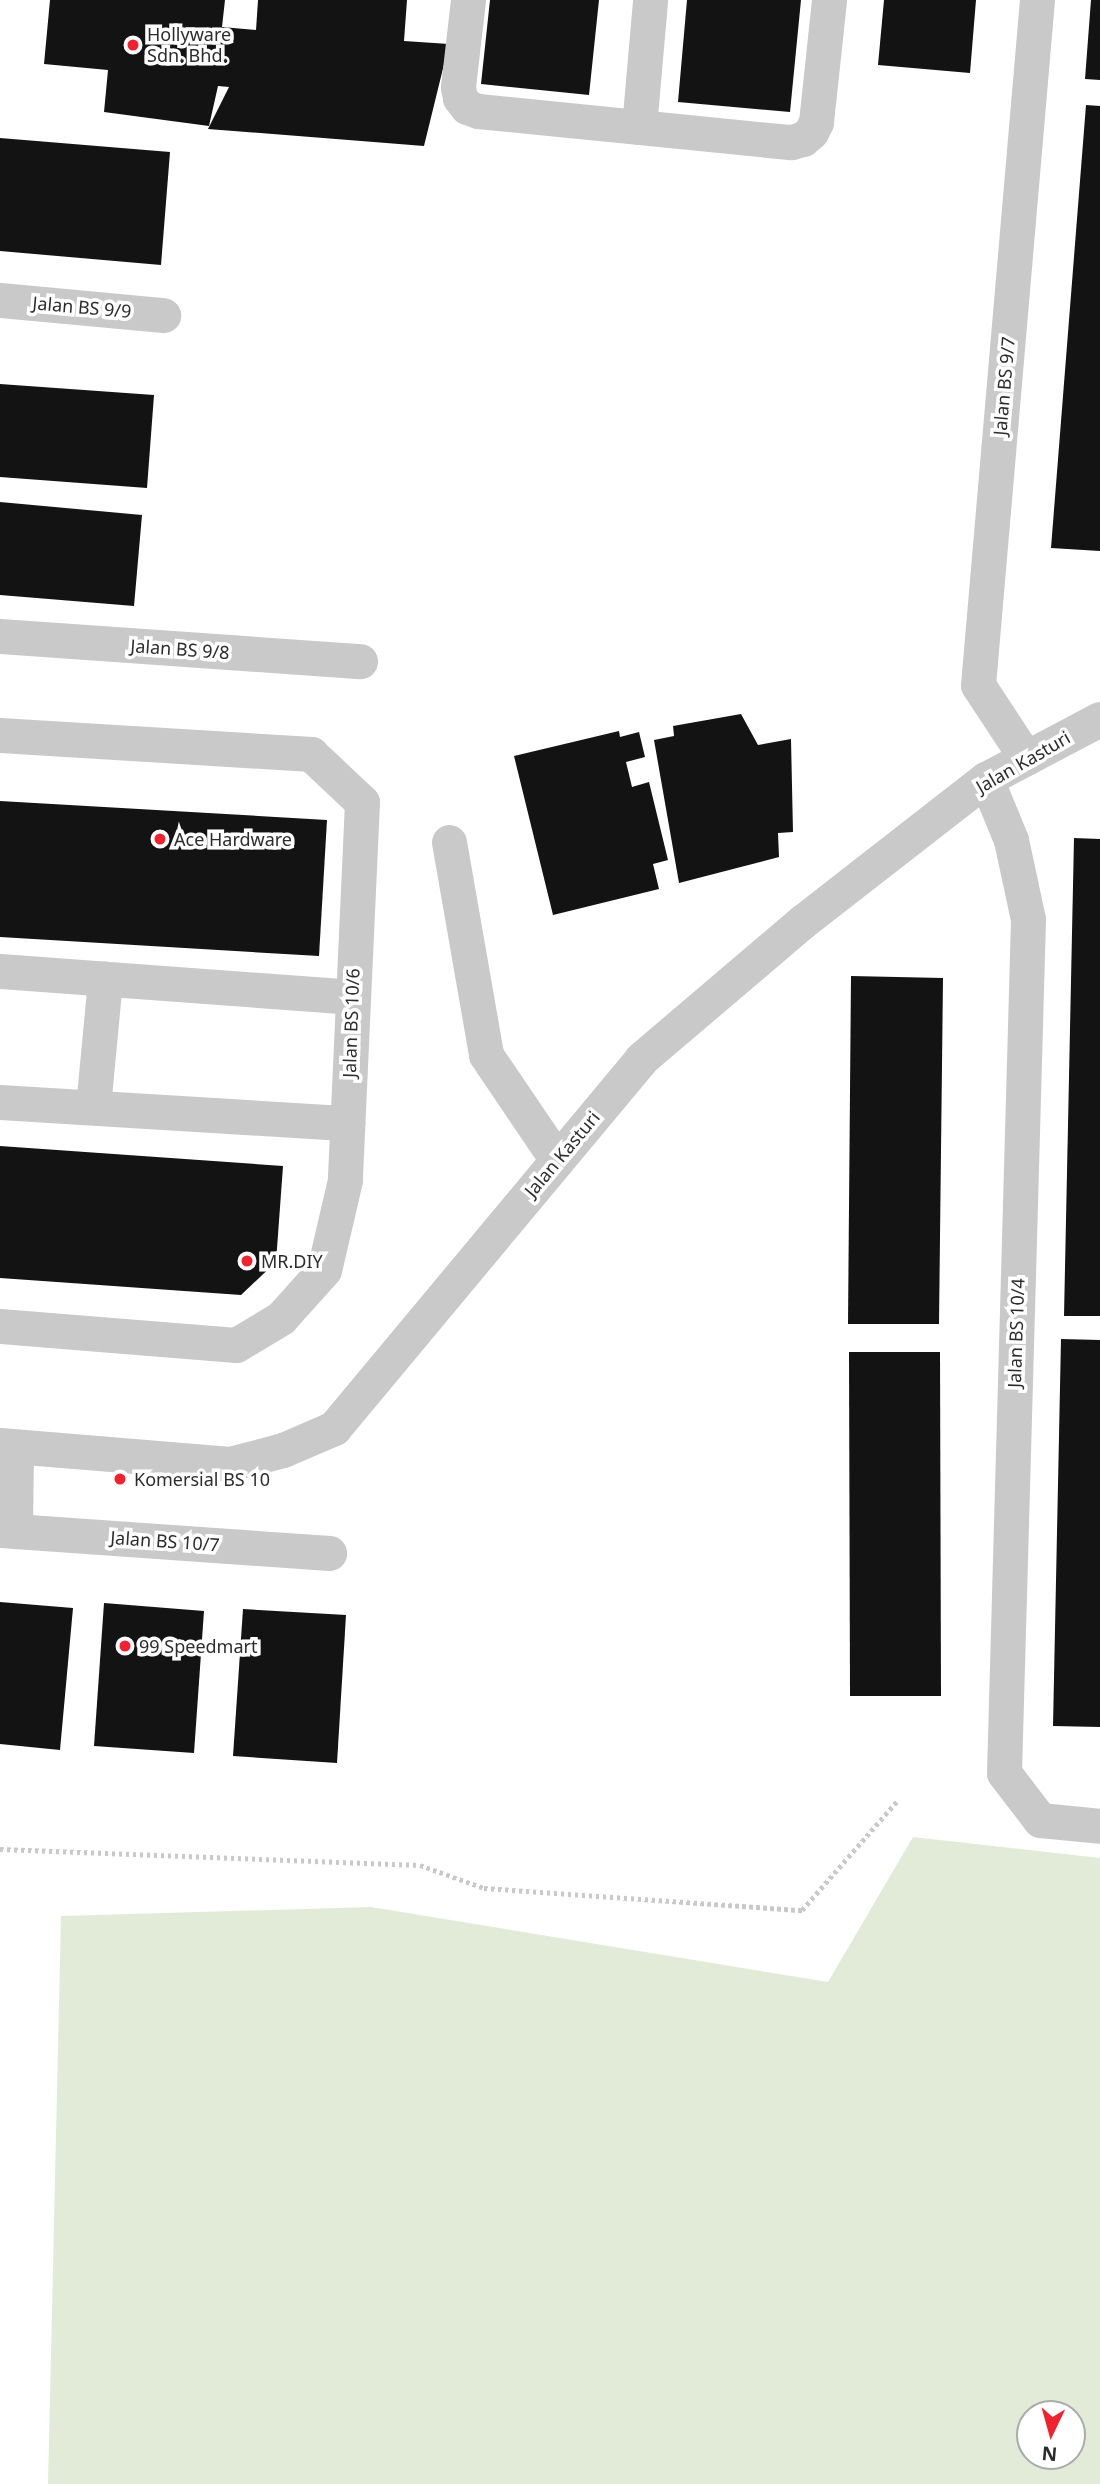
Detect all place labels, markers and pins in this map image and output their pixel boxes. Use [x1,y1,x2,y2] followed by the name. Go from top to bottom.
[147,24,231,66] place label: Hollyware Sdn. Bhd.
[125,37,141,53] marker: Hollyware Sdn. Bhd.
[174,828,292,850] place label: Ace Hardware
[152,831,168,847] marker: Ace Hardware
[261,1250,323,1272] place label: MR.DIY
[239,1253,255,1269] marker: MR.DIY
[134,1468,270,1490] place label: Komersial BS 10
[112,1471,128,1487] marker: Komersial BS 10
[139,1635,257,1657] place label: 99 Speedmart
[117,1638,133,1654] marker: 99 Speedmart

